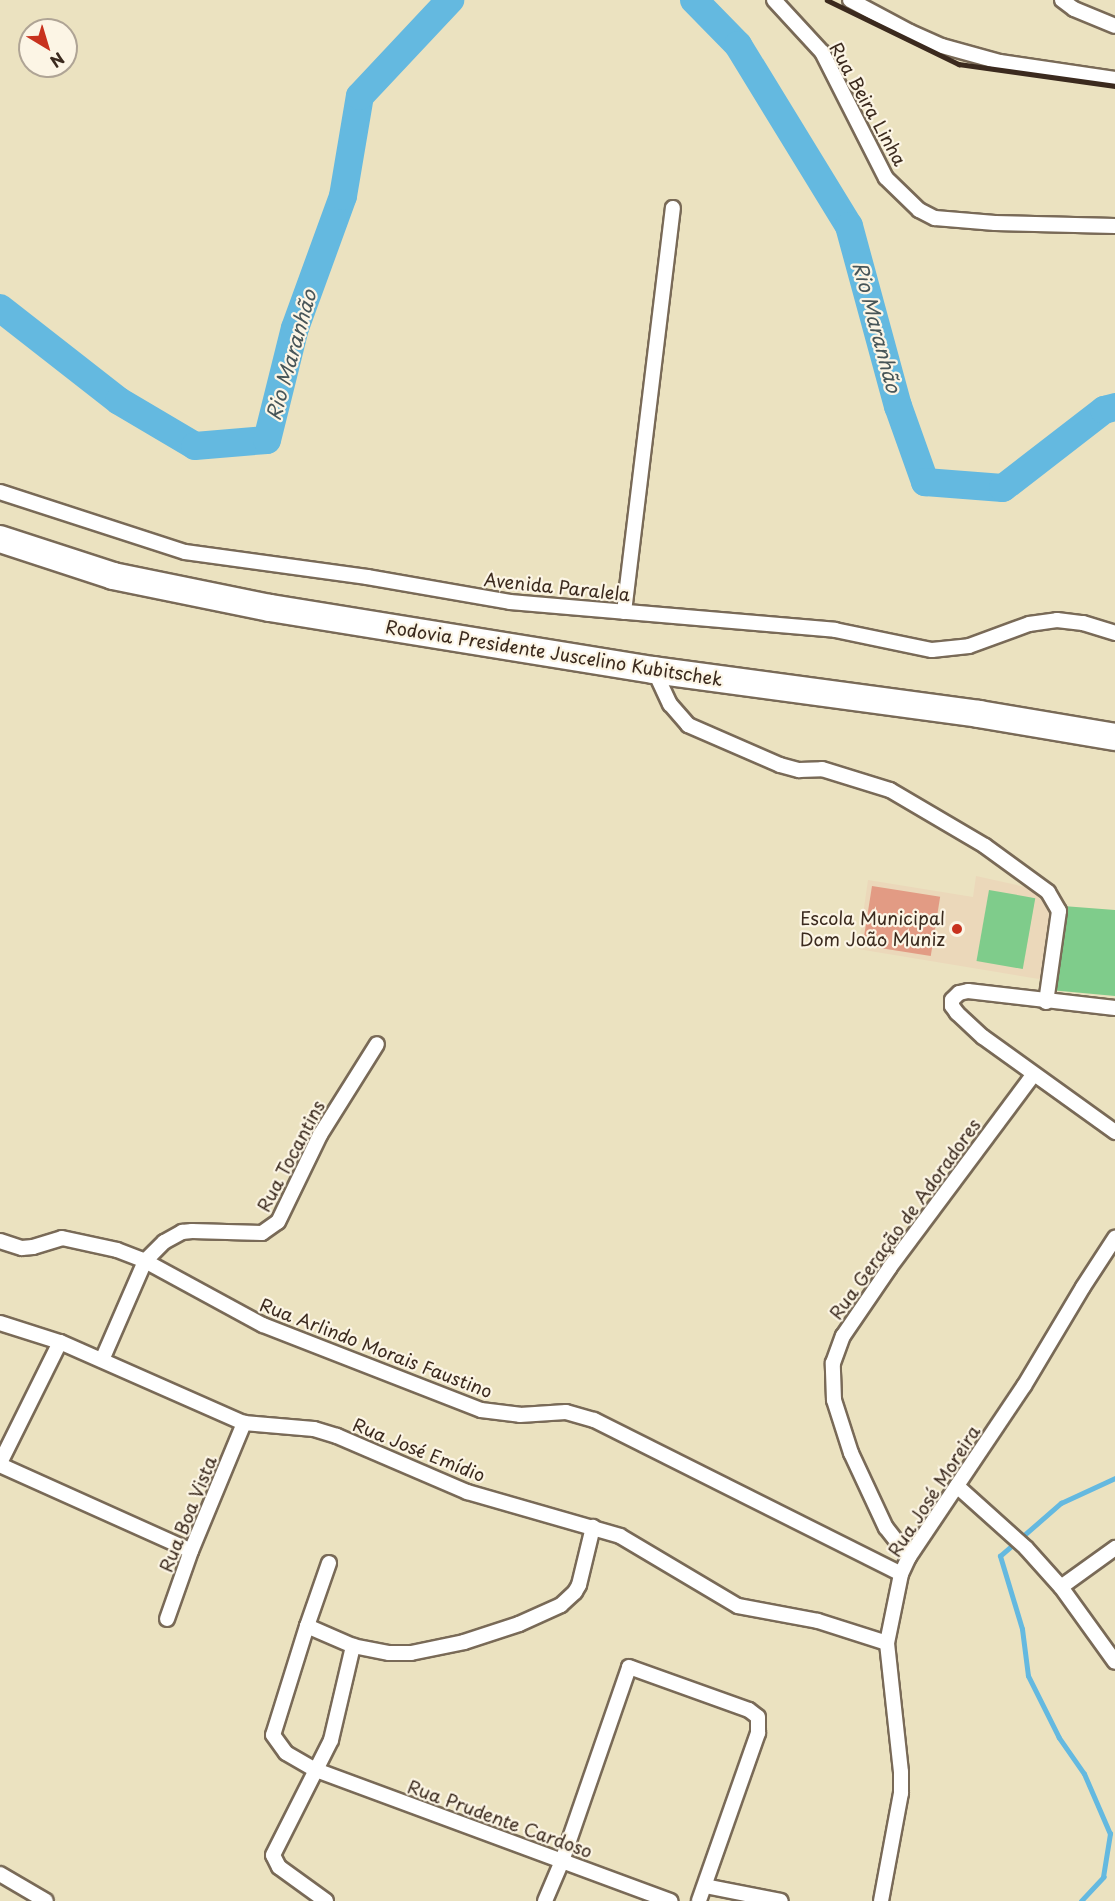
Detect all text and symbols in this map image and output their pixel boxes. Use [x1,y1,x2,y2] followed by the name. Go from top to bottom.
[18,18,78,78] north arrow
[825,37,911,171] street label: Rua Beira Linha
[45,47,70,74] text: N
[848,258,906,396] water label: Rio Maranhão
[261,286,321,424] water label: Rio Maranhão
[484,569,630,605] street label: Avenida Paralela
[383,616,725,690] street label: Rodovia Presidente Juscelino Kubitschek
[799,908,945,950] place label: Escola Municipal Dom João Muniz
[950,922,964,936] marker: Escola Municipal Dom João Muniz
[252,1096,330,1216] street label: Rua Tocantins
[824,1114,986,1324] street label: Rua Geração de Adoradores
[257,1294,495,1402] street label: Rua Arlindo Morais Faustino
[349,1413,489,1487] street label: Rua José Emídio
[883,1421,985,1561] street label: Rua José Moreira
[155,1453,221,1575] street label: Rua Boa Vista
[406,1776,594,1862] street label: Rua Prudente Cardoso

